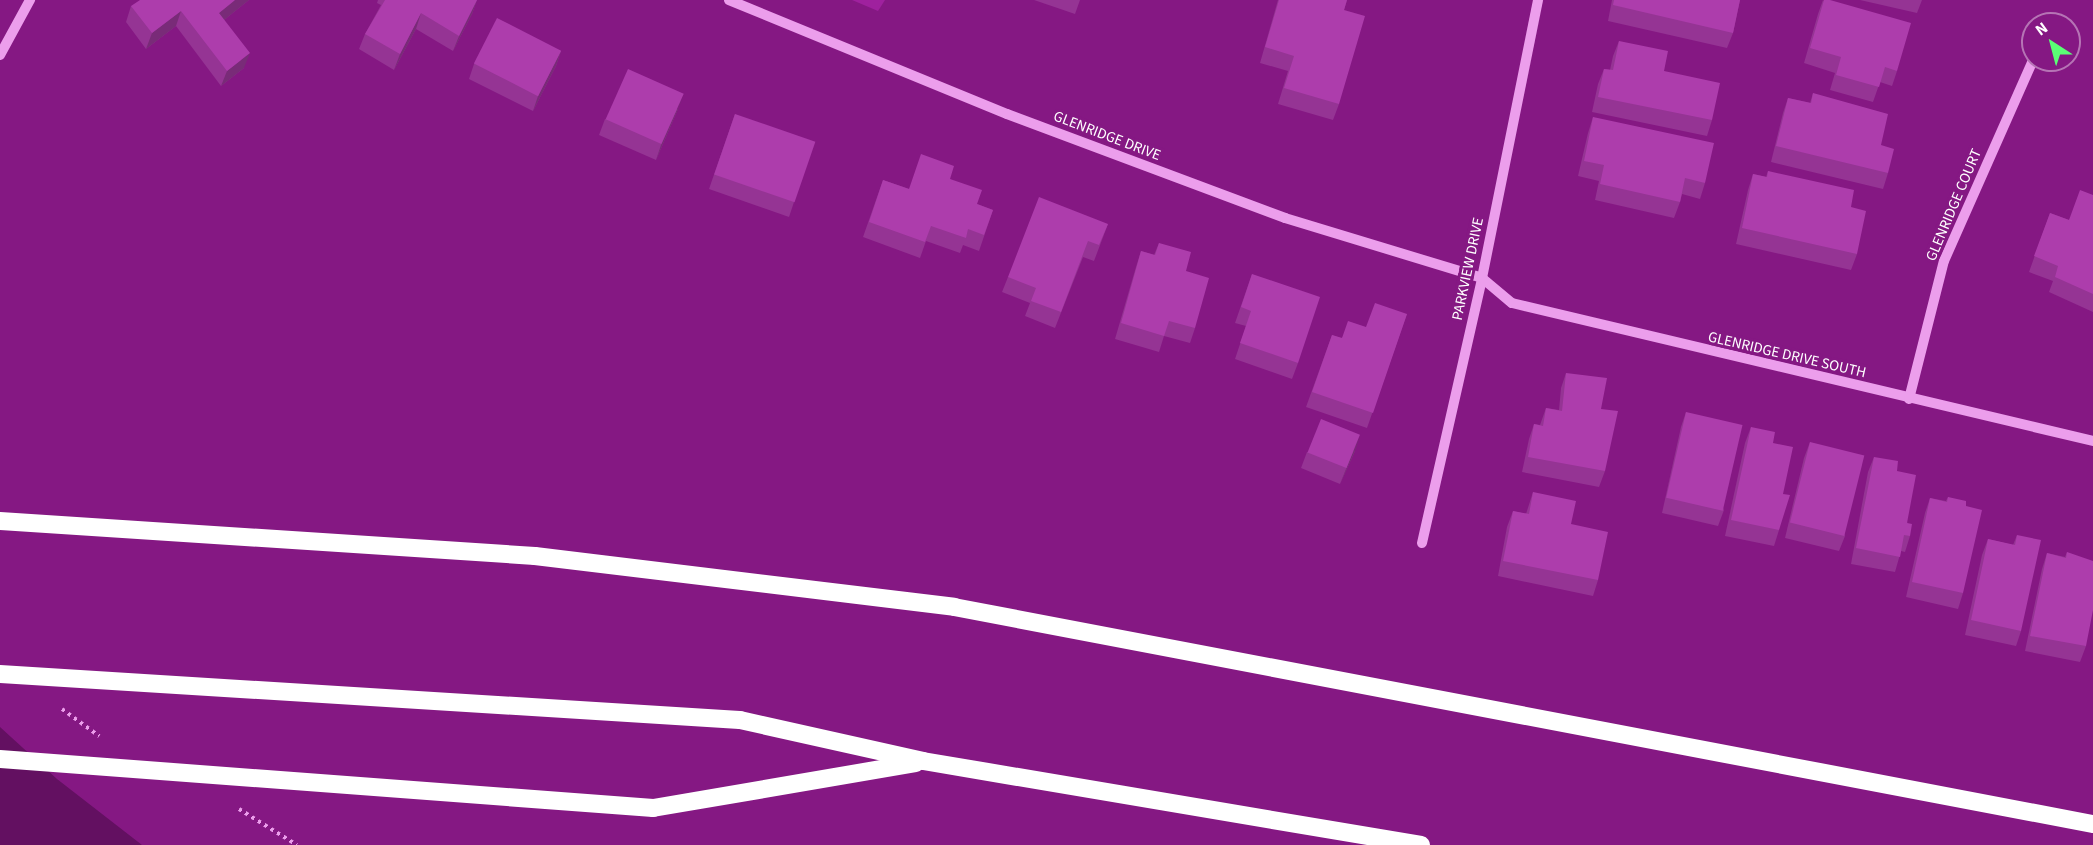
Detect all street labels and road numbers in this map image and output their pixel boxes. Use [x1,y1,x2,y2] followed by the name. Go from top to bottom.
[1051,107,1163,165] street label: GLENRIDGE DRIVE
[1922,146,1986,264] street label: GLENRIDGE COURT
[1448,216,1488,322] street label: PARKVIEW DRIVE
[1706,328,1868,382] street label: GLENRIDGE DRIVE SOUTH

